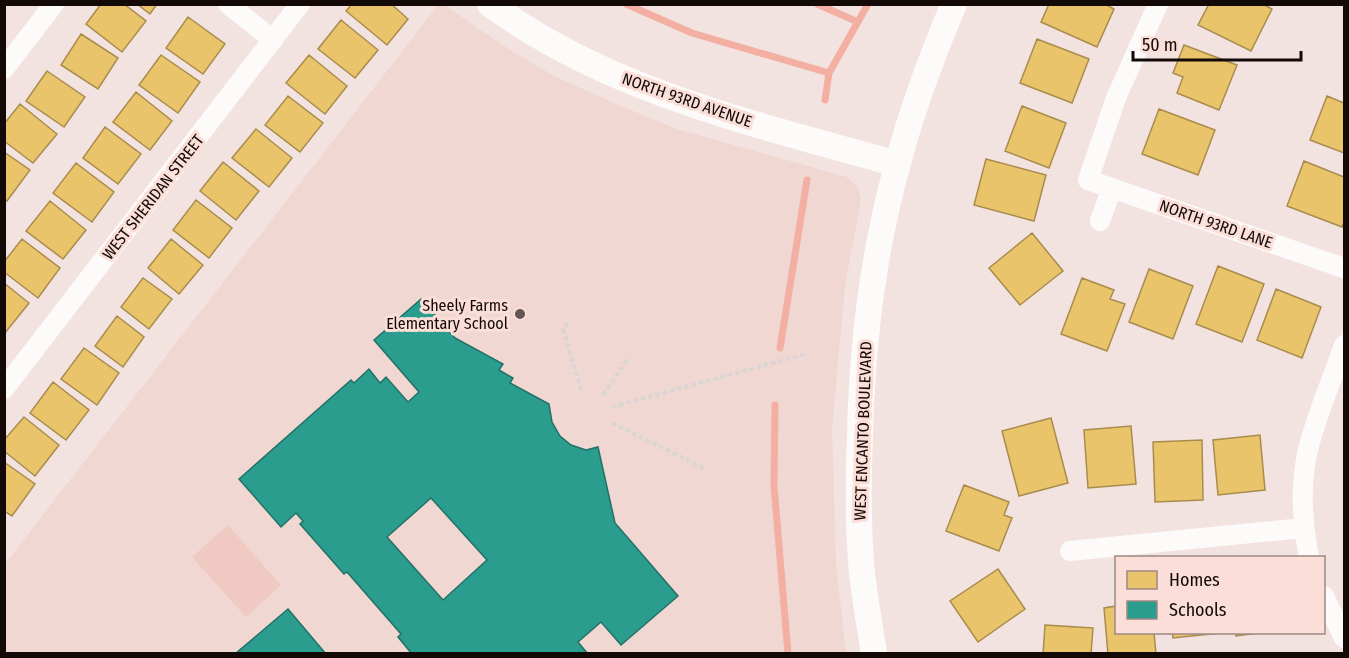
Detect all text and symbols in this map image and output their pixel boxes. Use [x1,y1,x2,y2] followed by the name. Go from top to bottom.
[1133,24,1301,62] scale bar
[1142,34,1178,56] text: 50 m
[620,69,754,131] street label: NORTH 93RD AVENUE
[98,130,208,263] street label: WEST SHERIDAN STREET
[1157,196,1275,252] street label: NORTH 93RD LANE
[386,296,508,333] place label: Sheely Farms Elementary School
[513,307,527,321] marker: Sheely Farms Elementary School
[850,341,876,521] street label: WEST ENCANTO BOULEVARD
[1115,556,1325,634] legend
[1169,569,1220,591] text: Homes
[1169,599,1227,621] text: Schools

